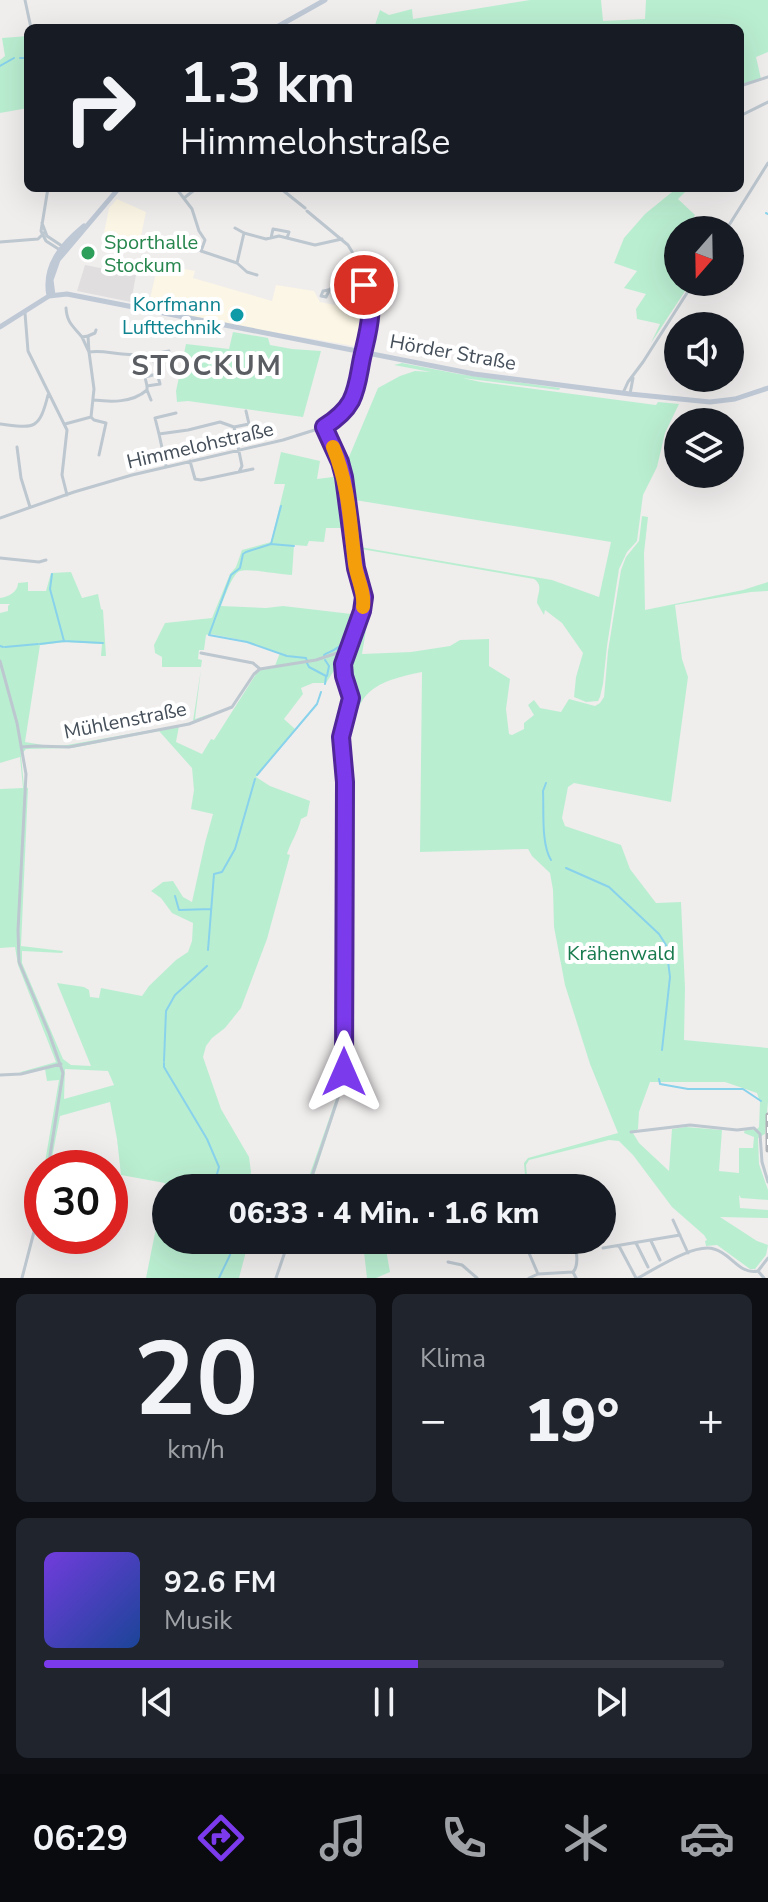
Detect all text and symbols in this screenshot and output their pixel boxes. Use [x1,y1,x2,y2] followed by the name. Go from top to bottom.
[180,45,355,122] text: 1.3 km
[48,56,152,160] icon: right
[180,118,450,167] text: Himmelohstraße
[664,216,744,296] north arrow
[664,216,744,488] map controls
[104,229,198,279] place label: Sporthalle Stockum
[79,244,97,262] marker: Sporthalle Stockum
[330,251,398,319] pin
[342,263,386,307] icon: arrive
[122,291,222,341] place label: Korfmann Lufttechnik
[228,306,246,324] marker: Korfmann Lufttechnik
[664,312,744,392] button: sound
[388,328,518,377] street label: Hörder Straße
[131,347,283,385] district label: STOCKUM
[664,408,744,488] button: layers
[124,415,276,476] street label: Himmelohstraße
[61,695,189,746] street label: Mühlenstraße
[567,940,675,967] park label: Krähenwald
[302,1030,386,1114] position arrow
[24,1150,128,1254] speed limit sign: 30
[229,1193,539,1234] text: 06:33 · 4 Min. · 1.6 km
[134,1309,258,1451] text: 20
[420,1341,486,1376] text: Klima
[524,1380,620,1462] text: 19°
[420,1391,446,1451] text: −
[698,1391,724,1451] text: +
[167,1432,225,1467] text: km/h
[164,1562,276,1603] text: 92.6 FM
[164,1603,232,1638] text: Musik
[135,1680,179,1724] icon: previous
[362,1680,406,1724] icon: pause
[589,1680,633,1724] icon: next
[193,1810,249,1866] icon: directions
[315,1810,371,1866] icon: music
[436,1810,492,1866] icon: phone
[558,1810,614,1866] icon: climate
[679,1810,735,1866] icon: car
[33,1814,128,1863] text: 06:29

